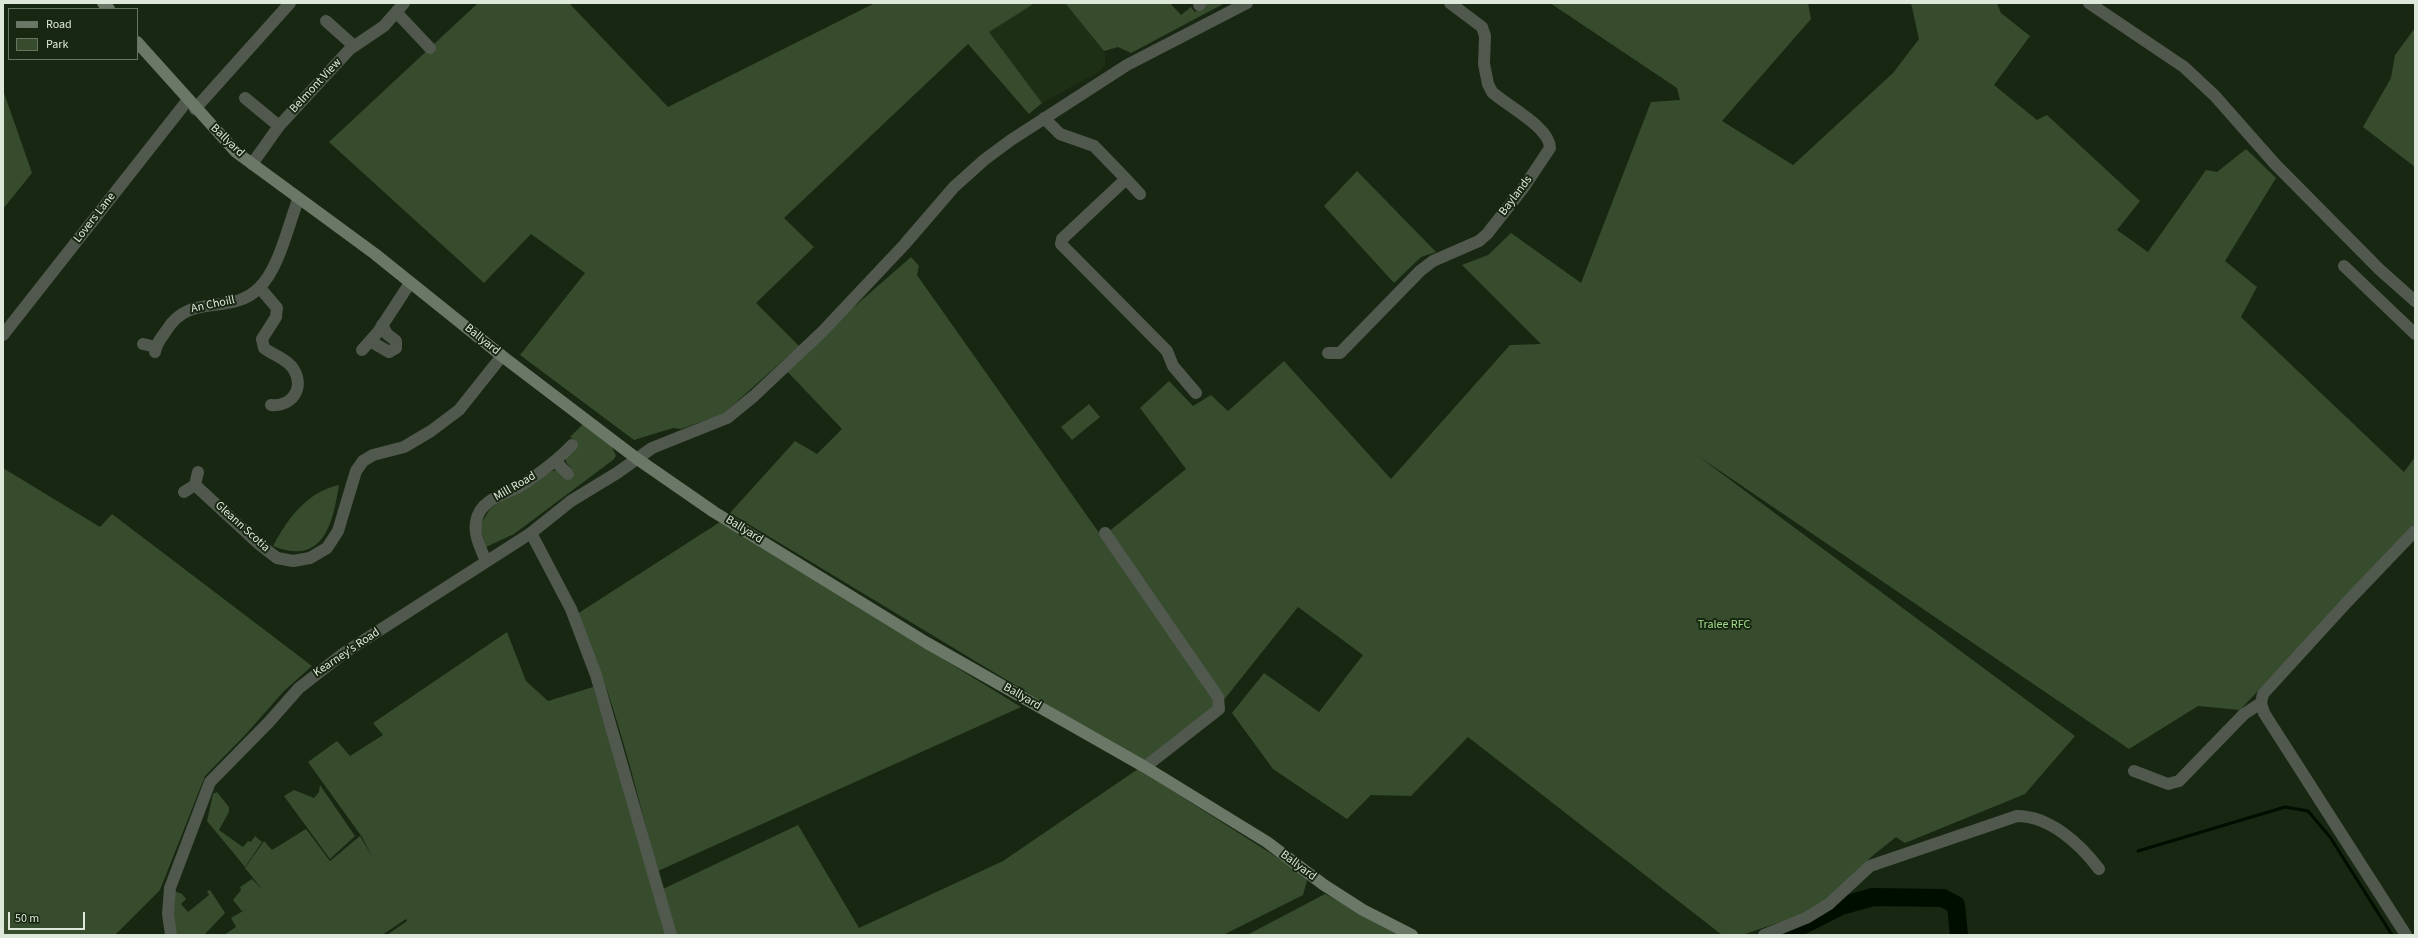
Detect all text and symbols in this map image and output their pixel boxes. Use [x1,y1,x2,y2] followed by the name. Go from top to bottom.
[8,8,138,60] legend
[46,16,72,33] text: Road
[46,36,68,53] text: Park
[287,56,345,116] street label: Belmont View
[207,121,247,161] street label: Ballyard
[1496,173,1536,219] street label: Baylands
[71,190,119,246] street label: Lovers Lane
[190,293,236,317] street label: An Choill
[461,321,503,359] street label: Ballyard
[492,469,538,505] street label: Mill Road
[212,499,272,555] street label: Gleann Scotia
[723,513,765,547] street label: Ballyard
[1698,618,1750,632] park label: Tralee RFC
[311,626,383,680] street label: Kearney's Road
[1000,680,1044,714] street label: Ballyard
[1277,848,1319,884] street label: Ballyard
[10,904,87,930] scale bar
[15,910,39,927] text: 50 m

